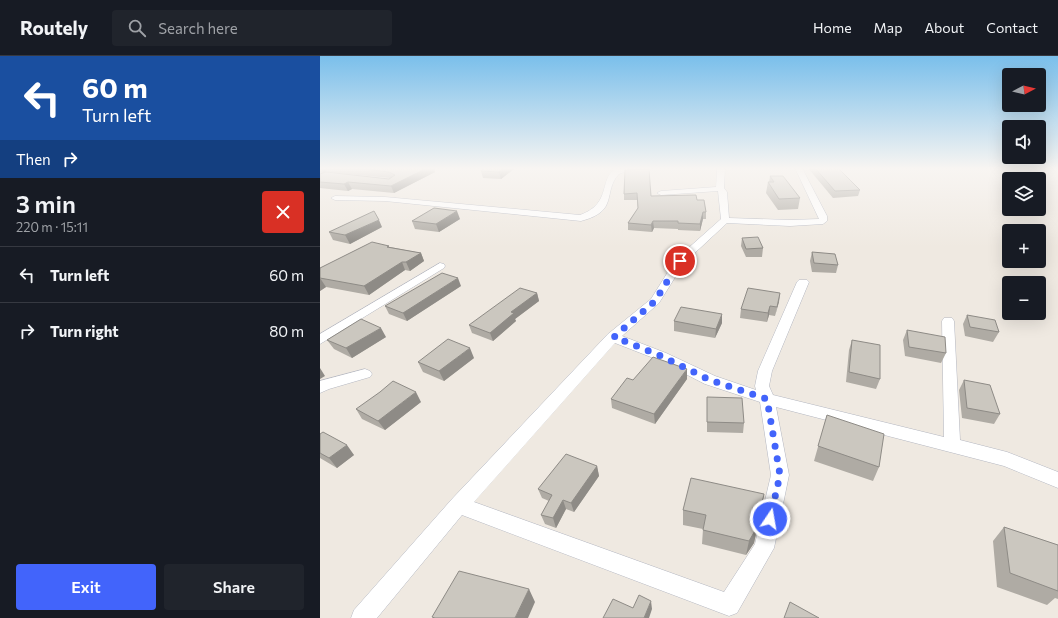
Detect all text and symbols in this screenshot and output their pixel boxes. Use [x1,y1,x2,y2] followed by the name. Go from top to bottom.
[112,10,392,46] search box
[20,16,88,39] text: Routely
[126,17,148,39] icon: search
[158,19,238,37] text: Search here
[813,19,852,36] text: Home
[874,19,902,36] text: Map
[924,19,964,36] text: About
[986,19,1038,36] text: Contact
[1002,68,1046,112] north arrow
[1002,68,1046,320] map controls
[82,70,148,104] text: 60 m
[16,72,68,124] icon: left
[82,104,151,126] text: Turn left
[1002,120,1046,164] button: sound
[59,148,81,170] icon: right
[16,150,51,168] text: Then
[1002,172,1046,216] button: layers
[16,189,76,218] text: 3 min
[262,191,304,233] button: close
[16,219,88,235] text: 220 m · 15:11
[1002,224,1046,268] button: +
[663,244,697,278] pin
[669,250,691,272] icon: arrive
[16,264,38,286] icon: left
[50,266,109,284] text: Turn left
[269,266,304,284] text: 60 m
[1002,276,1046,320] button: −
[16,320,38,342] icon: right
[50,322,119,340] text: Turn right
[269,322,304,340] text: 80 m
[749,498,791,540] position arrow
[16,564,156,610] button: Exit
[164,564,304,610] button: Share

